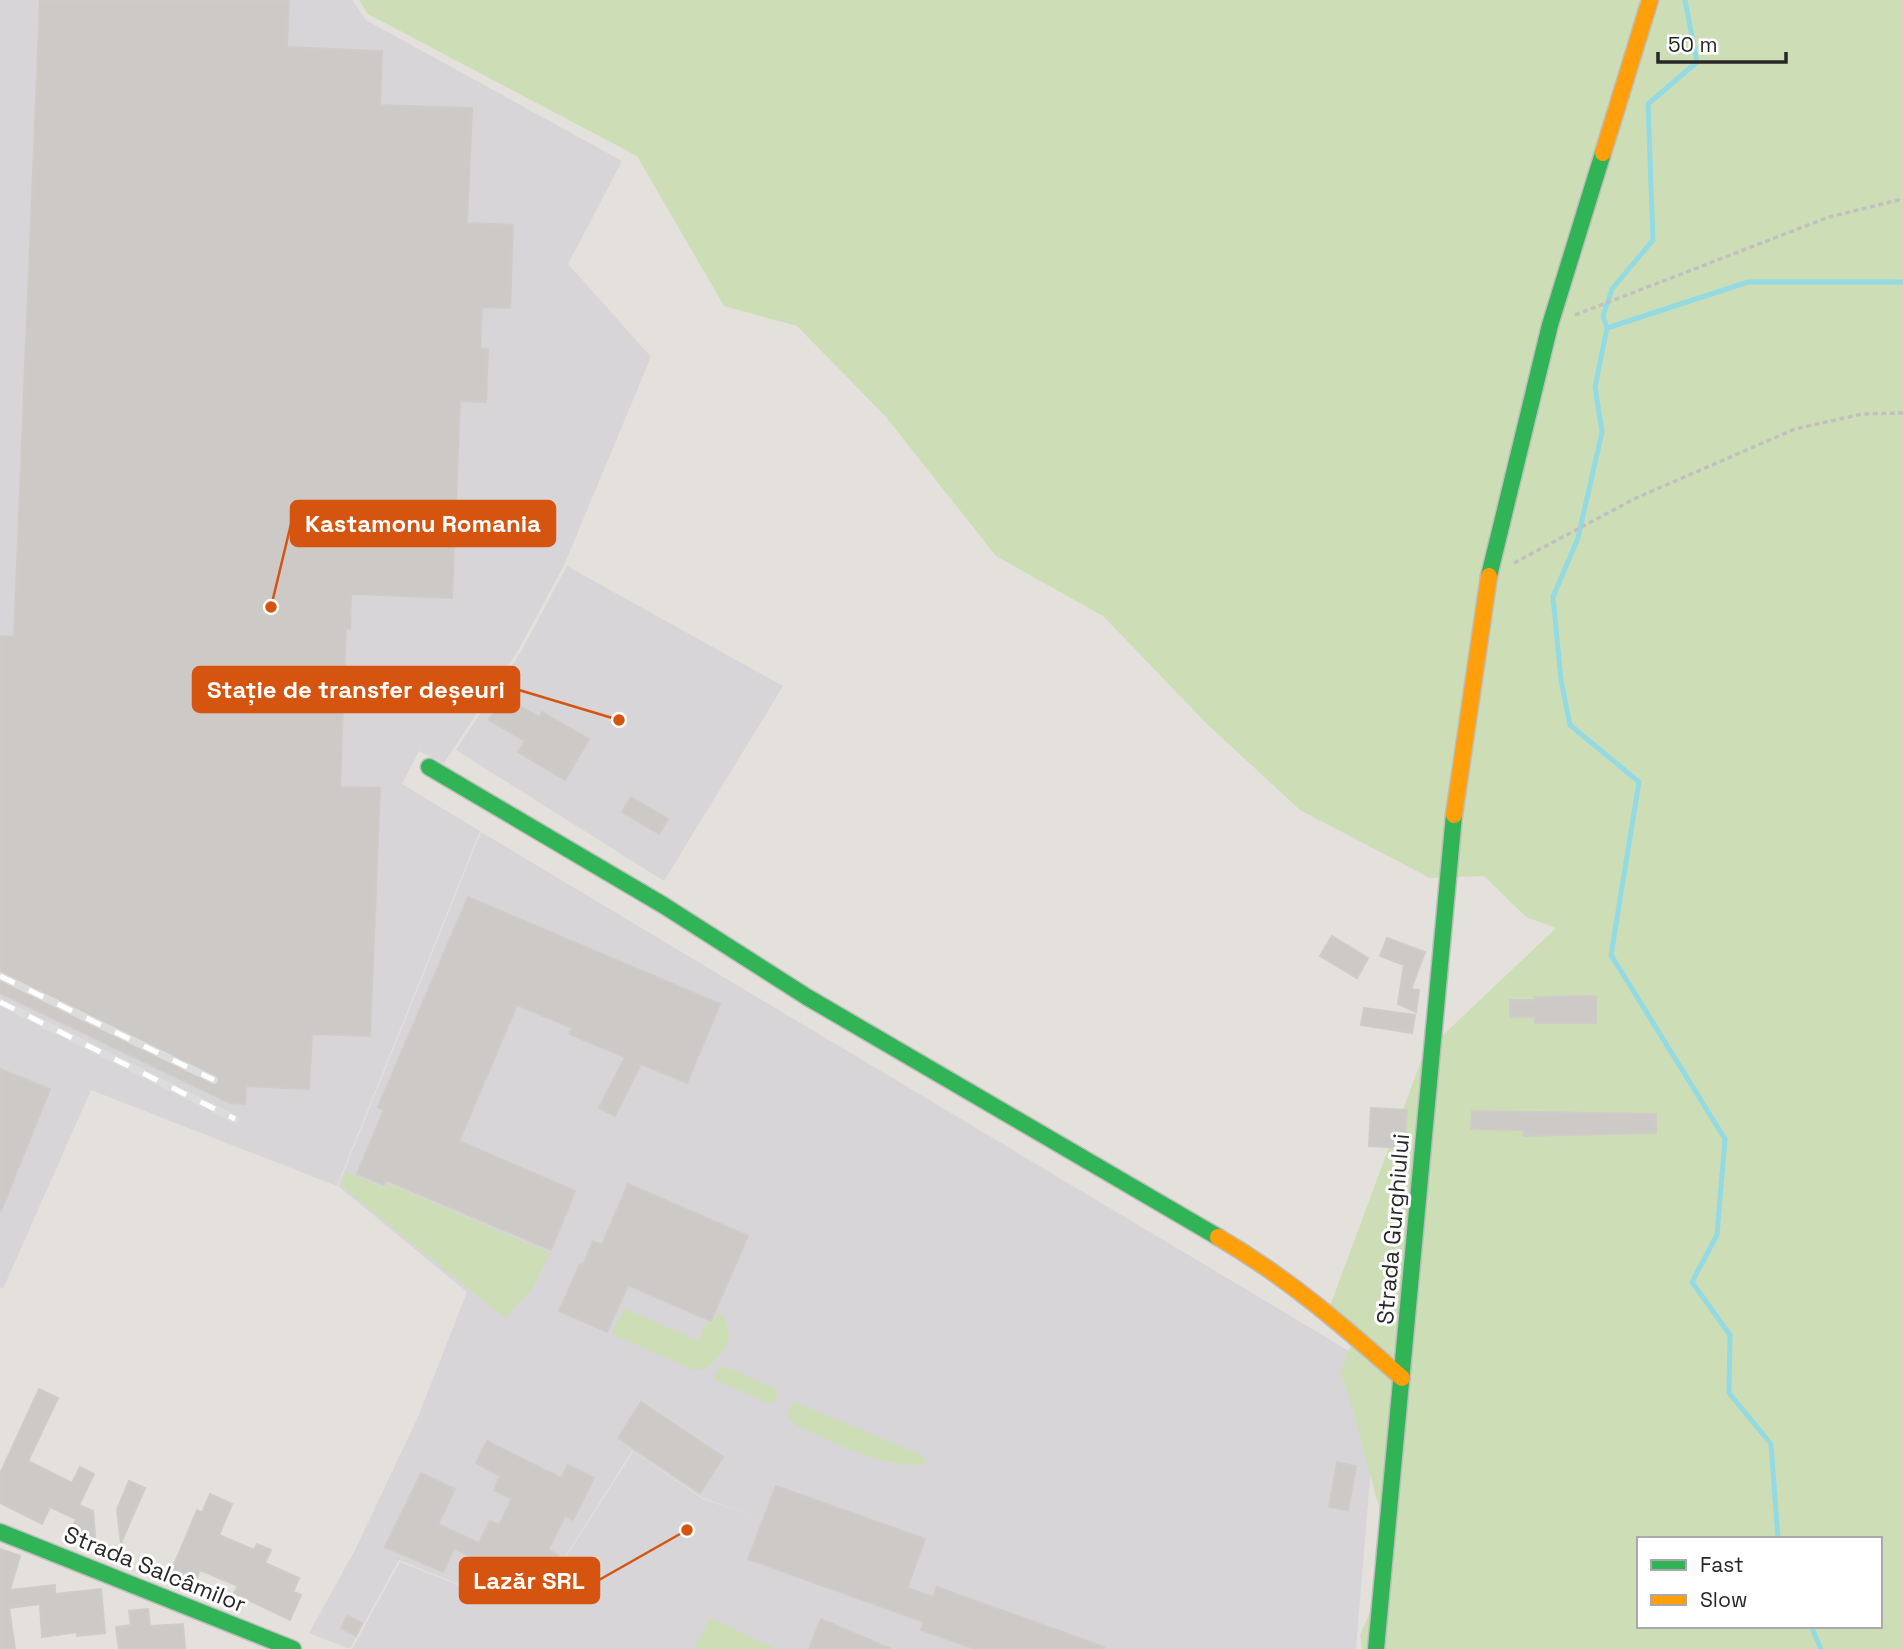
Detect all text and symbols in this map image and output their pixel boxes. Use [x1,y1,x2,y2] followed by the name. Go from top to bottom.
[1658,21,1786,65] scale bar
[1668,31,1718,58] text: 50 m
[291,501,555,546] callout: Kastamonu Romania
[305,508,541,539] text: Kastamonu Romania
[193,667,519,712] callout: Stație de transfer deșeuri
[207,674,505,706] text: Stație de transfer deșeuri
[1370,1132,1416,1326] street label: Strada Gurghiului
[60,1519,250,1619] street label: Strada Salcâmilor
[1637,1537,1882,1628] legend
[1700,1551,1744,1578] text: Fast
[460,1558,599,1603] callout: Lazăr SRL
[473,1565,585,1596] text: Lazăr SRL
[1700,1586,1748,1613] text: Slow

